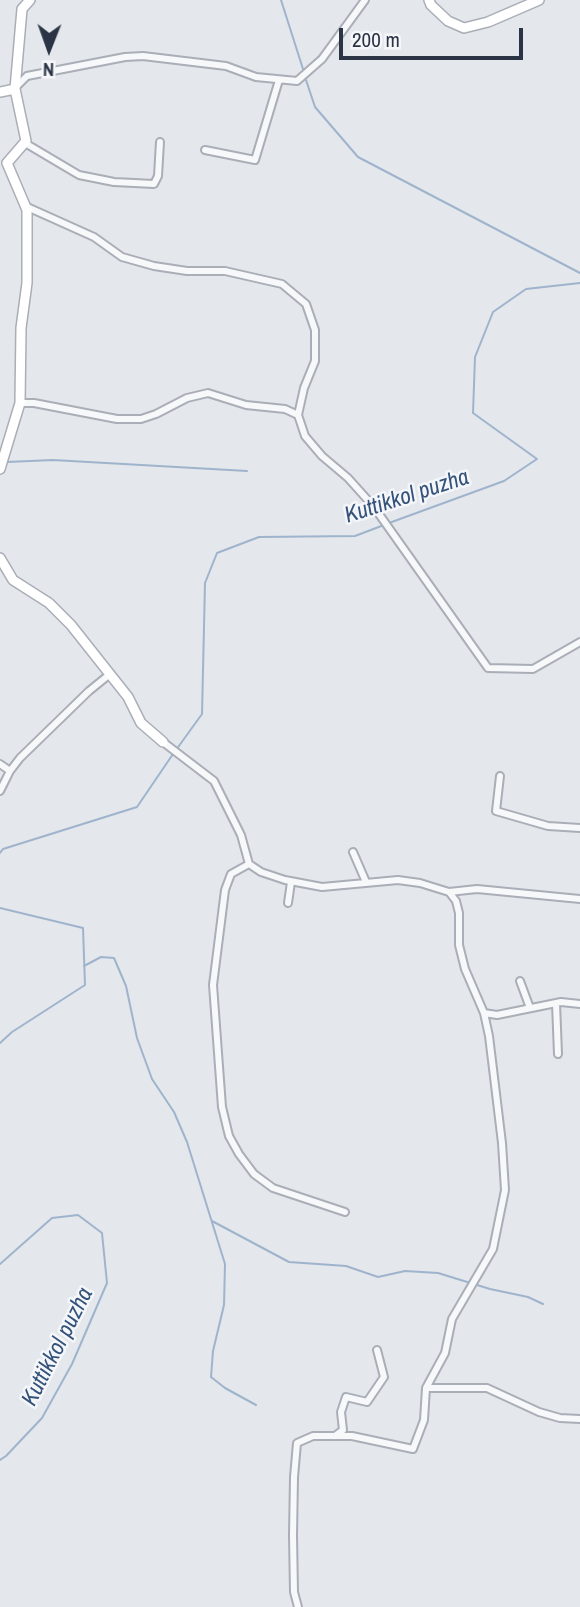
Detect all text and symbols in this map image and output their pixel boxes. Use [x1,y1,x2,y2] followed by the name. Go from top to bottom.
[14,14,84,84] north arrow
[342,14,526,58] scale bar
[352,25,400,54] text: 200 m
[43,57,54,83] text: N
[341,464,473,530] water label: Kuttikkol puzha
[16,1283,100,1411] water label: Kuttikkol puzha

